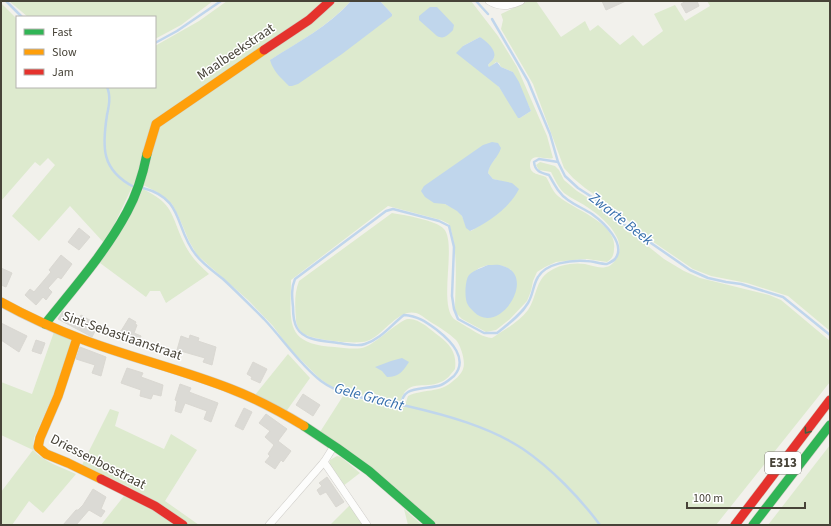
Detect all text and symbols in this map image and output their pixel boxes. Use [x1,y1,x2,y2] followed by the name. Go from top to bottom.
[16,16,156,88] legend
[193,18,279,85] street label: Maalbeekstraat
[52,24,72,41] text: Fast
[52,44,77,61] text: Slow
[52,64,74,81] text: Jam
[584,187,658,251] water label: Zwarte Beek
[60,306,185,366] street label: Sint-Sebastiaanstraat
[332,378,407,417] water label: Gele Gracht
[805,427,812,434] one-way arrow
[47,429,149,495] street label: Driessenbosstraat
[765,452,801,474] road number: E313
[687,484,805,510] scale bar
[693,490,723,507] text: 100 m

